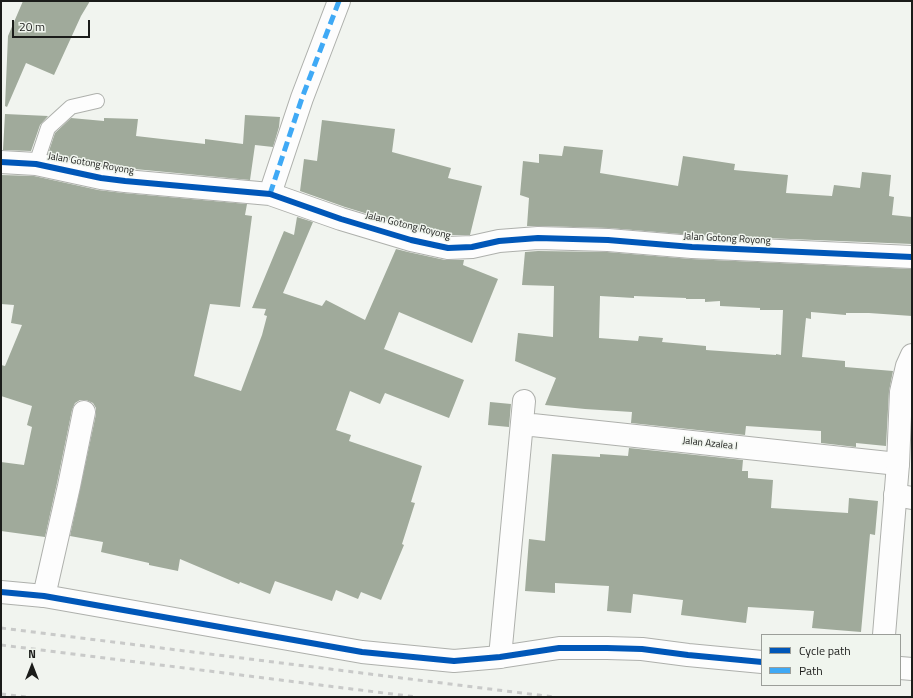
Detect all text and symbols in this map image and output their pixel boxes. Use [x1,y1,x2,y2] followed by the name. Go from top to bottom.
[14,12,92,38] scale bar
[19,17,45,36] text: 20 m
[47,150,135,178] street label: Jalan Gotong Royong
[364,210,452,242] street label: Jalan Gotong Royong
[683,231,771,247] street label: Jalan Gotong Royong
[682,435,738,453] street label: Jalan Azalea I
[761,634,901,686] legend
[799,641,851,660] text: Cycle path
[12,646,52,686] north arrow
[28,646,36,662] text: N
[799,661,823,680] text: Path

